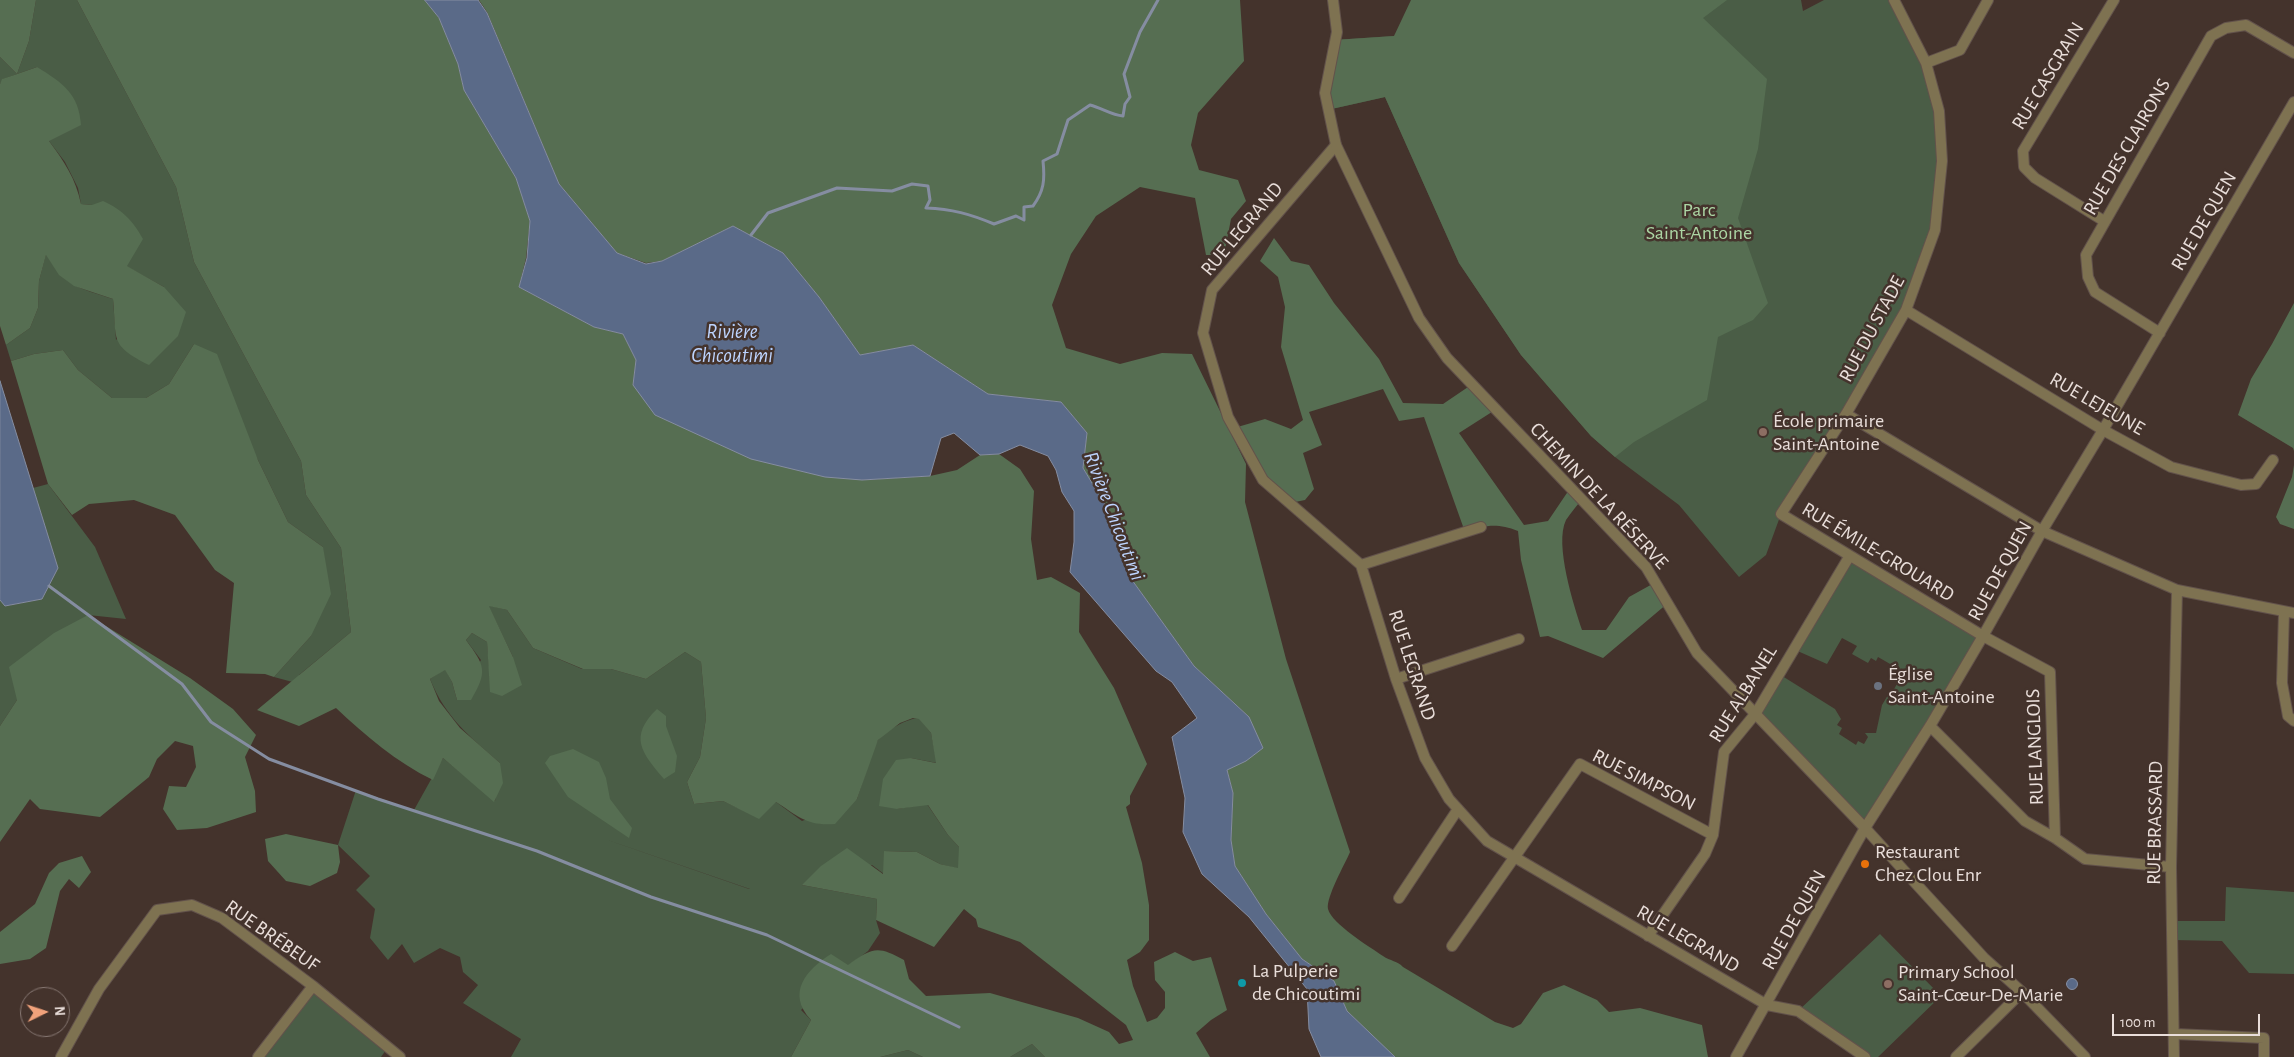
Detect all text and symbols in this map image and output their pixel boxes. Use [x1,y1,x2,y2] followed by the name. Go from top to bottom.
[2006,18,2090,134] street label: RUE CASGRAIN
[2078,74,2176,220] street label: RUE DES CLAIRONS
[2166,167,2242,275] street label: RUE DE QUEN
[1196,177,1288,281] street label: RUE LEGRAND
[1646,198,1752,245] park label: Parc Saint-Antoine
[1834,272,1910,386] street label: RUE DU STADE
[691,319,773,369] water label: Rivière Chicoutimi
[2045,367,2149,441] street label: RUE LEJEUNE
[1773,409,1884,456] place label: École primaire Saint-Antoine
[1525,418,1673,574] street label: CHEMIN DE LA RÉSERVE
[1757,426,1769,438] marker: École primaire Saint-Antoine
[1078,448,1150,584] water label: Rivière Chicoutimi
[1797,497,1959,607] street label: RUE ÉMILE-GROUARD
[1963,517,2037,625] street label: RUE DE QUEN
[1383,607,1441,723] street label: RUE LEGRAND
[1704,641,1782,747] street label: RUE ALBANEL
[1888,662,1995,709] place label: Église Saint-Antoine
[1872,680,1884,692] marker: Église Saint-Antoine
[2021,688,2049,806] street label: RUE LANGLOIS
[1588,744,1700,816] street label: RUE SIMPSON
[2142,761,2168,885] street label: RUE BRASSARD
[1875,840,1981,887] place label: Restaurant Chez Clou Enr
[1859,858,1871,870] marker: Restaurant Chez Clou Enr
[1757,866,1831,974] street label: RUE DE QUEN
[220,895,324,977] street label: RUE BRÉBEUF
[1632,900,1744,978] street label: RUE LEGRAND
[1252,959,1360,1006] place label: La Pulperie de Chicoutimi
[1898,960,2063,1007] place label: Primary School Saint-Cœur-De-Marie
[1236,977,1248,989] marker: La Pulperie de Chicoutimi
[1882,978,1894,990] marker: Primary School Saint-Cœur-De-Marie
[20,987,70,1037] north arrow
[2114,1004,2262,1036] scale bar
[52,1006,66,1016] text: N
[2120,1015,2155,1030] text: 100 m

